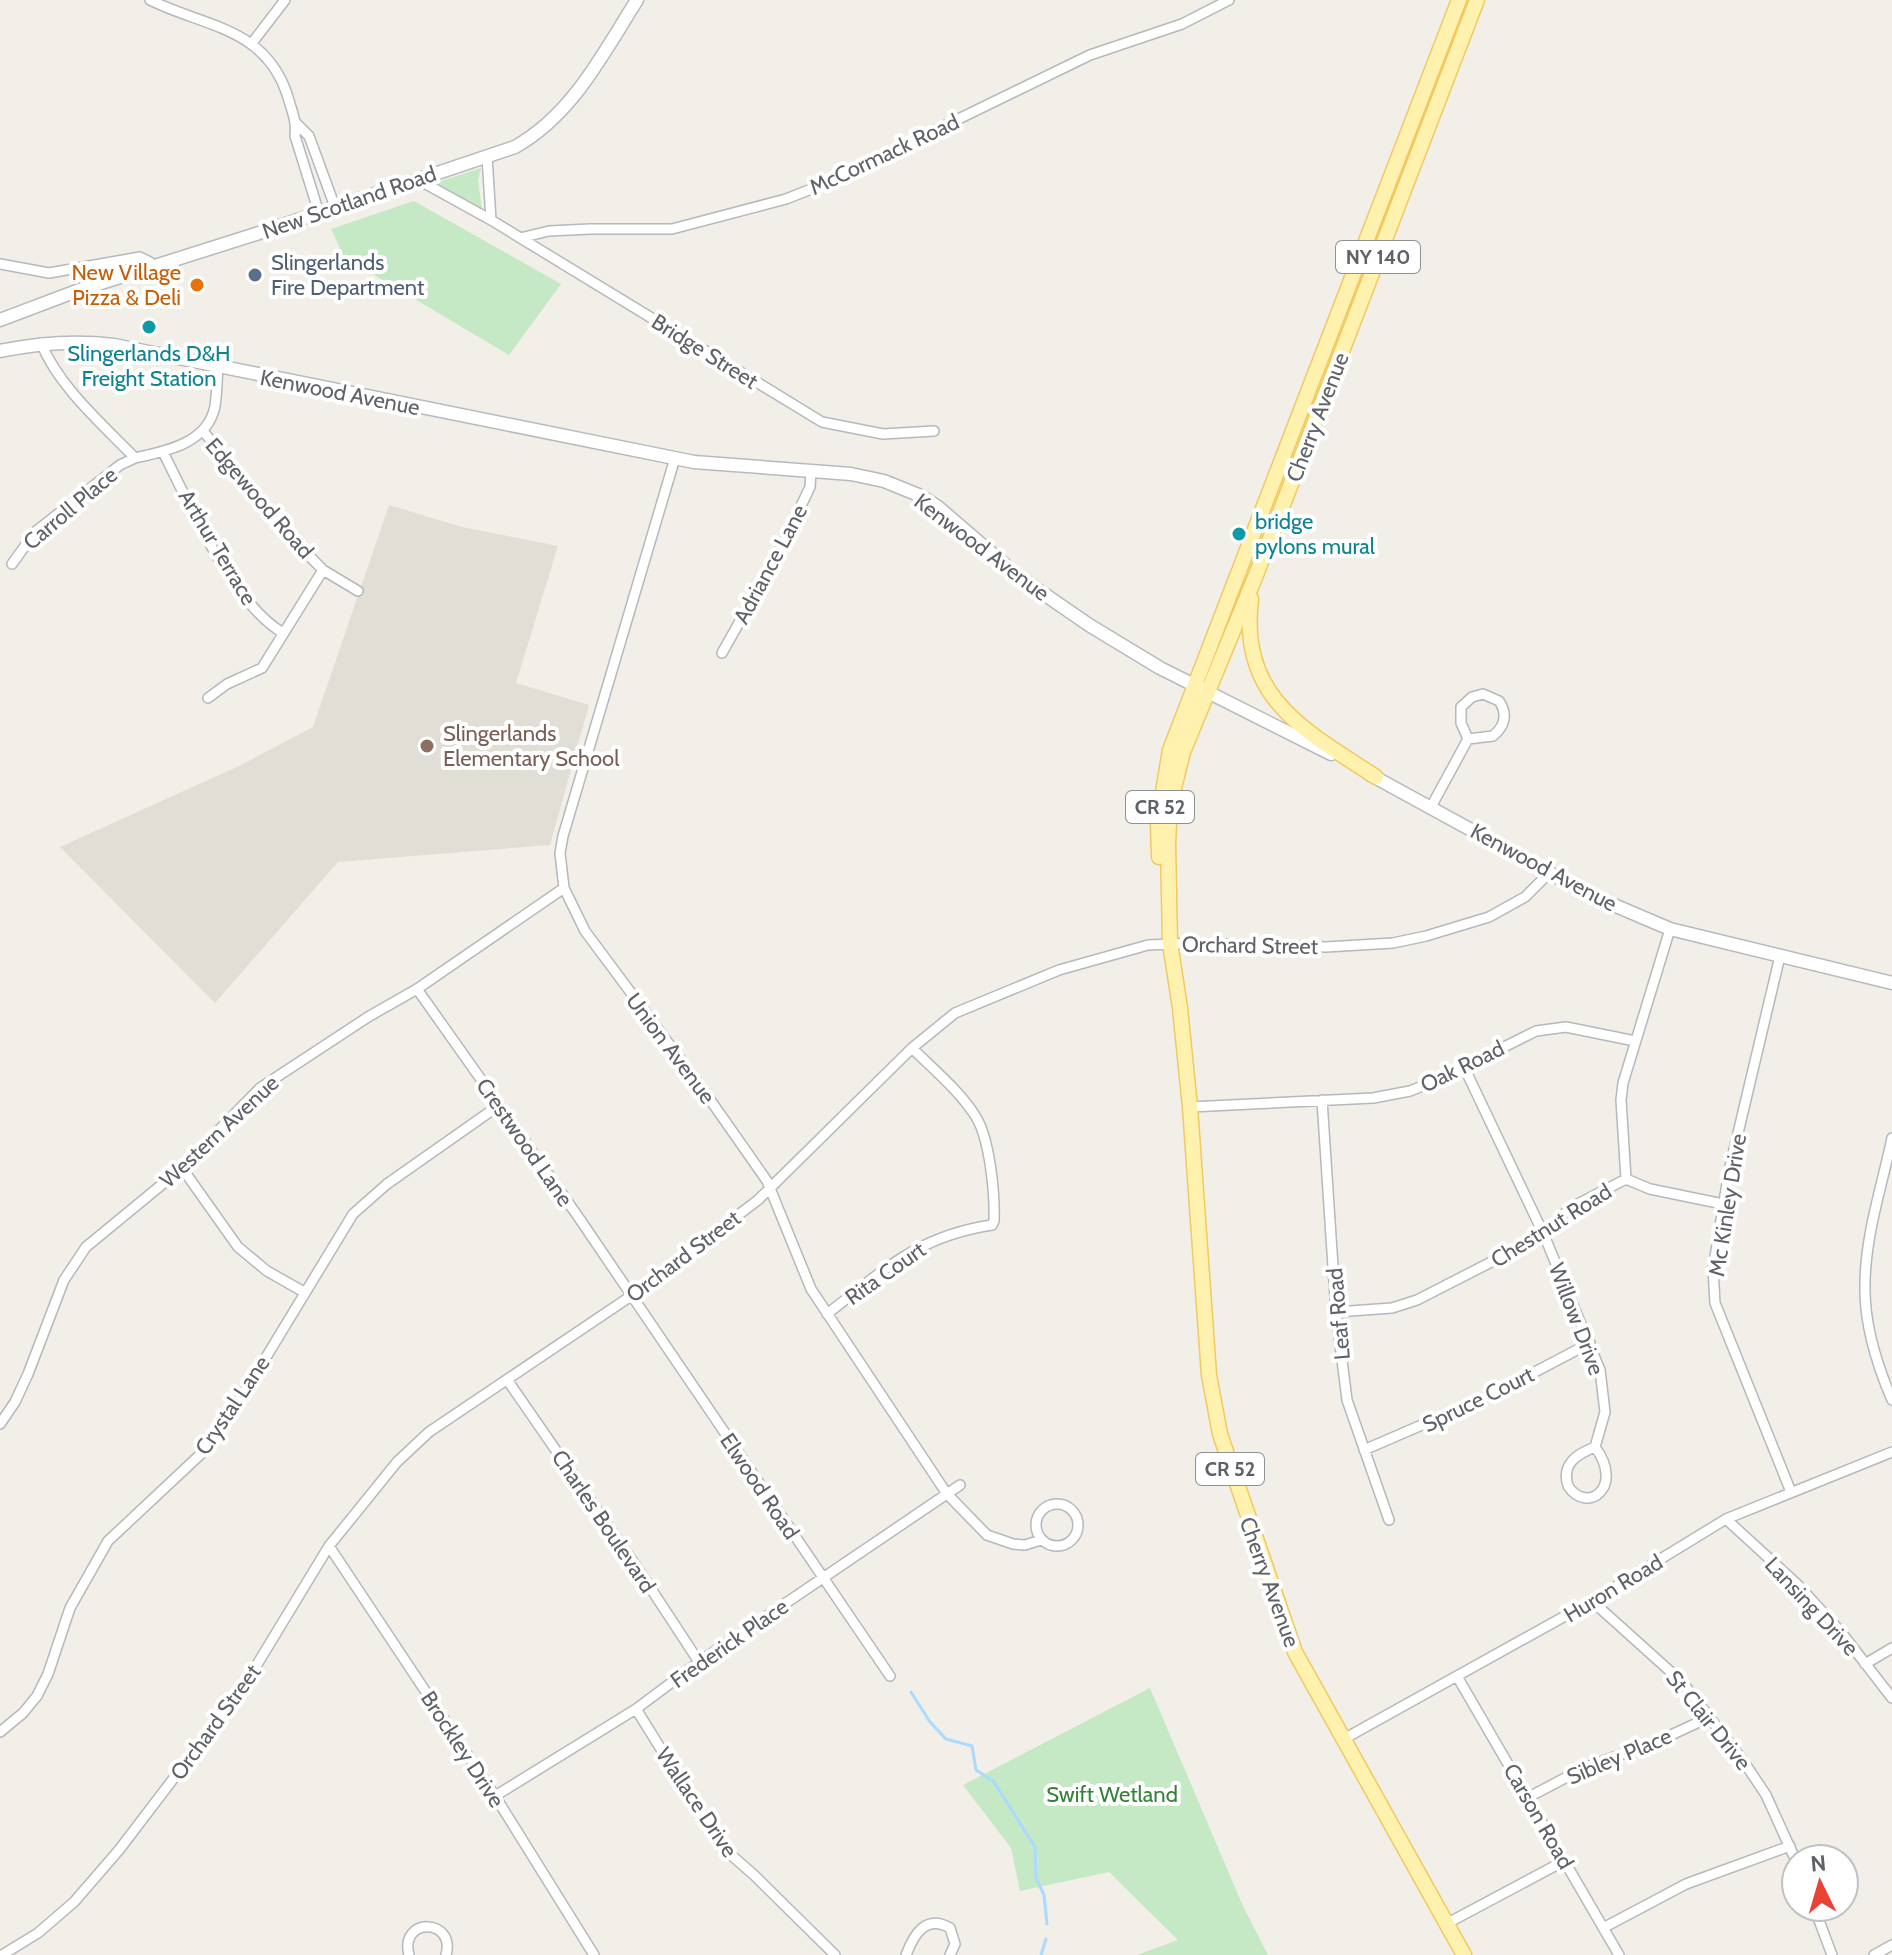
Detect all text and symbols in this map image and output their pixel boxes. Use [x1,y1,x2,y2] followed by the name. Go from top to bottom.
[805,108,963,201] street label: McCormack Road
[259,160,440,245] street label: New Scotland Road
[1336,241,1420,273] road number: NY 140
[271,249,425,301] place label: Slingerlands Fire Department
[71,259,181,311] place label: New Village Pizza & Deli
[246,266,264,284] marker: Slingerlands Fire Department
[188,276,206,294] marker: New Village Pizza & Deli
[646,308,763,395] street label: Bridge Street
[140,318,158,336] marker: Slingerlands D&H Freight Station
[67,340,231,392] place label: Slingerlands D&H Freight Station
[1280,349,1355,486] street label: Cherry Avenue
[258,364,422,421] street label: Kenwood Avenue
[200,432,319,564] street label: Edgewood Road
[18,461,123,556] street label: Carroll Place
[173,485,263,610] street label: Arthur Terrace
[909,488,1055,607] street label: Kenwood Avenue
[728,500,813,628] street label: Adriance Lane
[1255,508,1376,560] place label: bridge pylons mural
[1230,525,1248,543] marker: bridge pylons mural
[443,720,620,772] place label: Slingerlands Elementary School
[418,737,436,755] marker: Slingerlands Elementary School
[1126,791,1194,823] road number: CR 52
[1466,817,1622,917] street label: Kenwood Avenue
[1182,931,1319,960] street label: Orchard Street
[620,988,721,1109] street label: Union Avenue
[1416,1035,1509,1098] street label: Oak Road
[154,1069,284,1193] street label: Western Avenue
[470,1073,579,1212] street label: Crestwood Lane
[1703,1132,1752,1278] street label: Mc Kinley Drive
[1486,1178,1617,1273] street label: Chestnut Road
[621,1204,746,1308] street label: Orchard Street
[840,1236,931,1311] street label: Rita Court
[1543,1259,1610,1379] street label: Willow Drive
[1321,1267,1356,1361] street label: Leaf Road
[189,1351,275,1460] street label: Crystal Lane
[1418,1361,1539,1438] street label: Spruce Court
[714,1428,805,1544] street label: Elwood Road
[546,1445,661,1598] street label: Charles Boulevard
[1196,1453,1264,1485] road number: CR 52
[1234,1513,1306,1651] street label: Cherry Avenue
[1559,1548,1668,1628] street label: Huron Road
[1759,1551,1864,1661] street label: Lansing Drive
[665,1593,793,1694] street label: Frederick Place
[164,1659,267,1785] street label: Orchard Street
[1660,1665,1757,1775] street label: St Clair Drive
[415,1686,510,1813] street label: Brockley Drive
[1563,1722,1676,1791] street label: Sibley Place
[650,1742,743,1862] street label: Wallace Drive
[1498,1759,1580,1874] street label: Carson Road
[1046,1781,1178,1808] park label: Swift Wetland
[1780,1843,1860,1923] north arrow
[1809,1849,1827,1878] text: N

